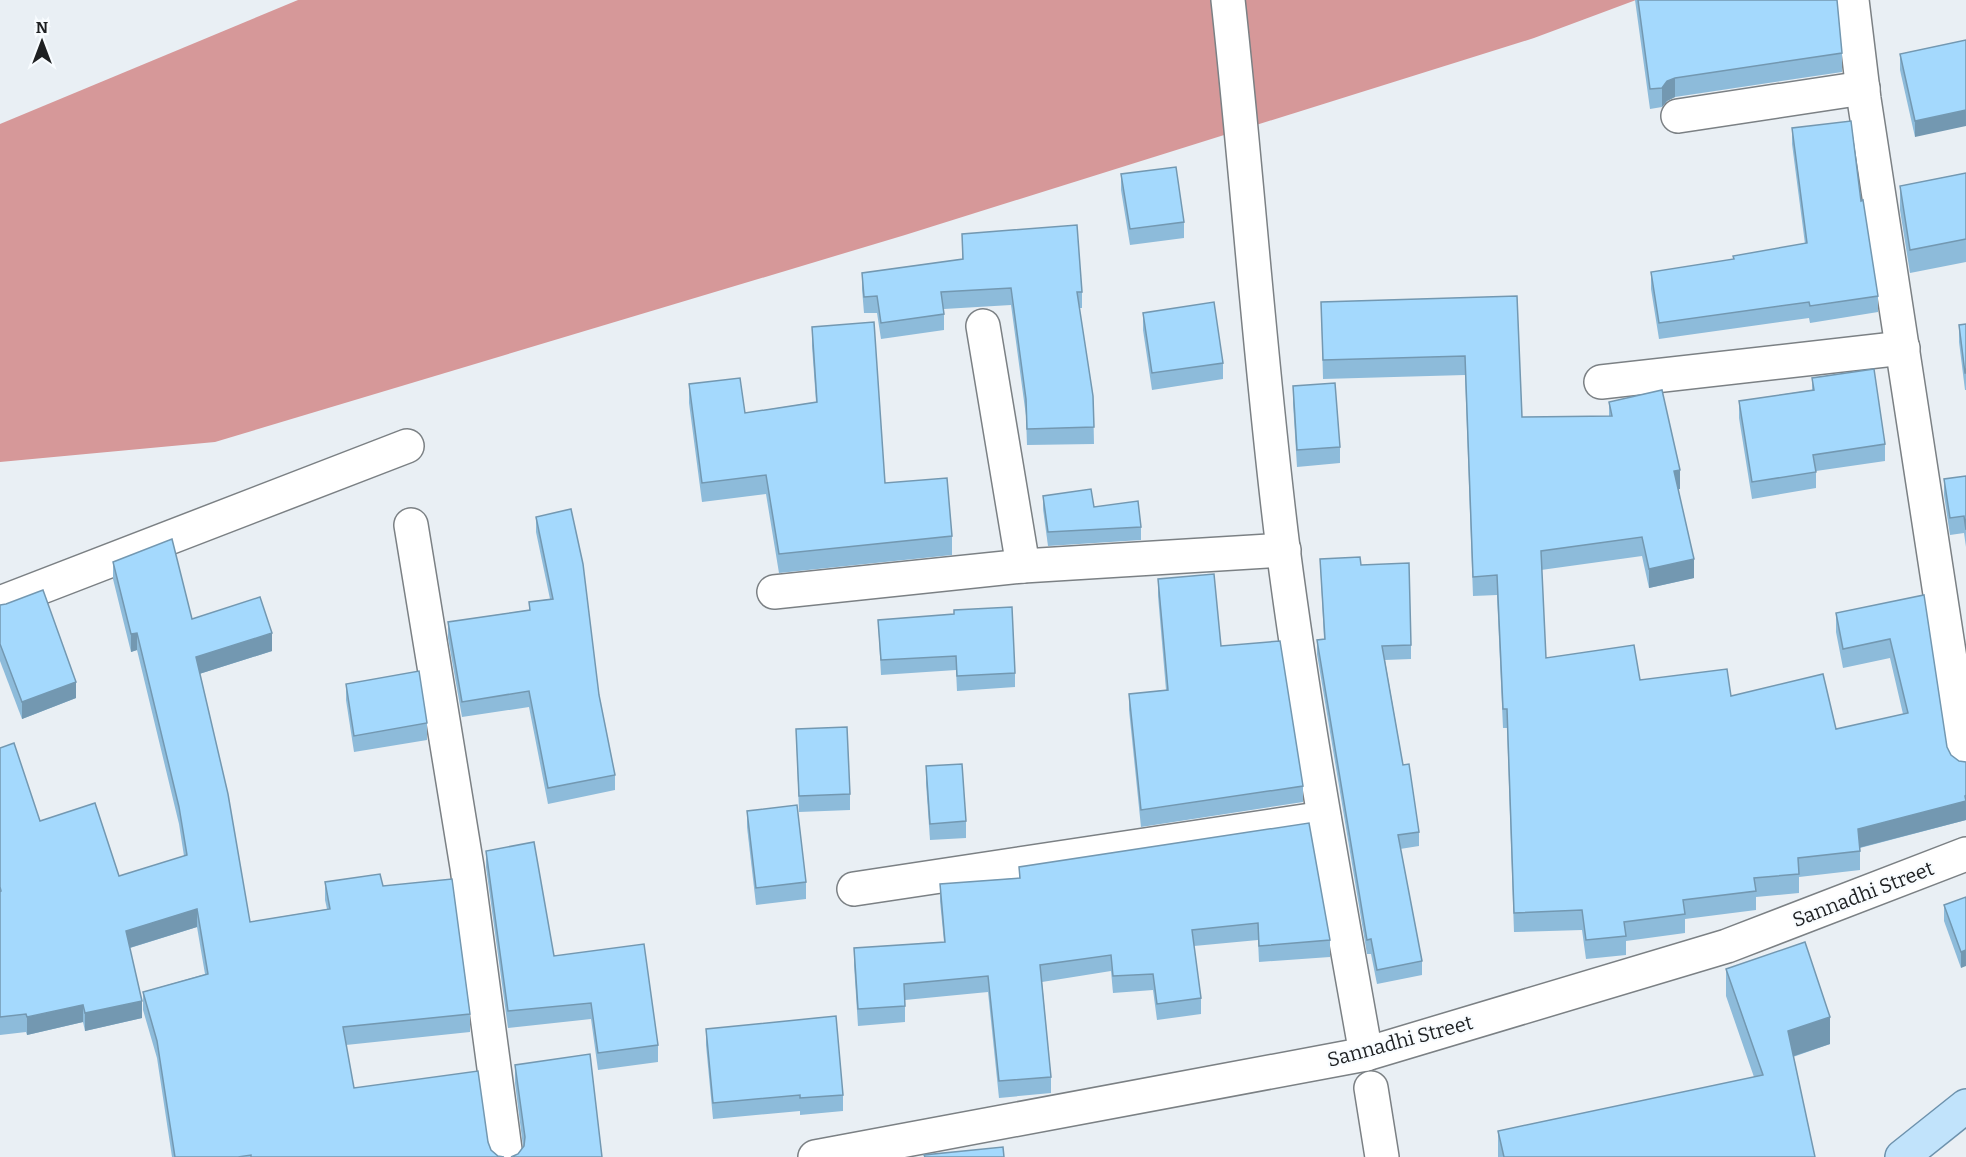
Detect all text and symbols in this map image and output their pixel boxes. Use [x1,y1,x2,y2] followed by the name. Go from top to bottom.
[12,12,72,72] north arrow
[36,18,48,37] text: N
[1789,856,1937,932] street label: Sannadhi Street
[1325,1010,1475,1072] street label: Sannadhi Street

